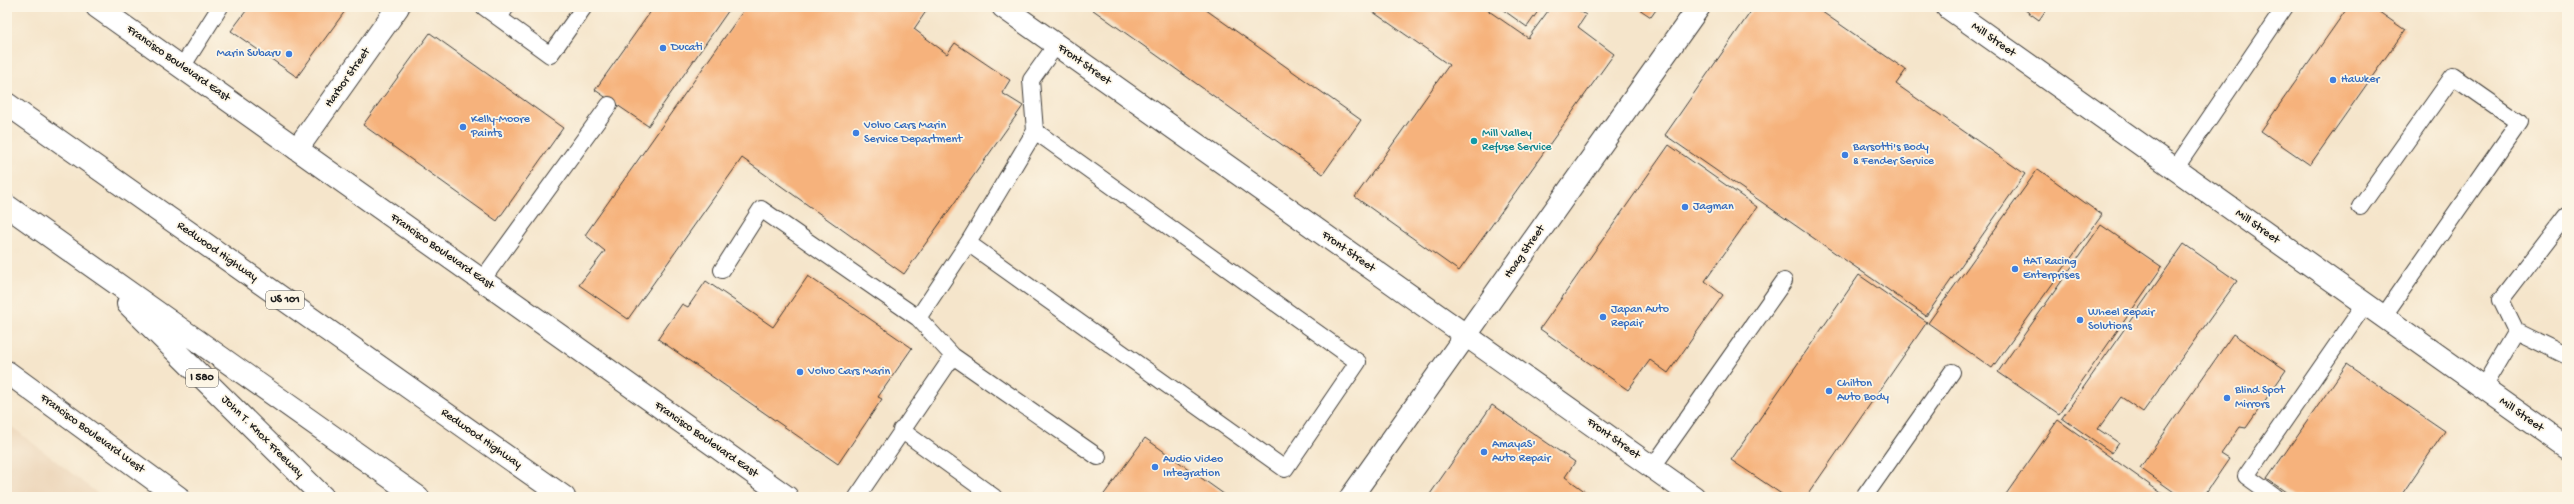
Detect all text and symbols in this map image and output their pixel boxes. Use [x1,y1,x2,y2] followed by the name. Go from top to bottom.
[1968,20,2019,61] street label: Mill Street
[123,22,233,106] street label: Francisco Boulevard East
[670,41,703,55] place label: Ducati
[1054,41,1114,89] street label: Front Street
[658,43,668,53] marker: Ducati
[322,45,374,110] street label: Harbor Street
[217,47,281,61] place label: Marin Subaru
[284,49,294,59] marker: Marin Subaru
[2341,73,2381,87] place label: Hawker
[2328,75,2338,85] marker: Hawker
[470,113,531,141] place label: Kelly-Moore Paints
[863,119,963,147] place label: Volvo Cars Marin Service Department
[458,122,468,132] marker: Kelly-Moore Paints
[1482,127,1552,155] place label: Mill Valley Refuse Service
[851,128,861,138] marker: Volvo Cars Marin Service Department
[1469,136,1479,146] marker: Mill Valley Refuse Service
[1852,141,1935,169] place label: Barsotti's Body & Fender Service
[1840,150,1850,160] marker: Barsotti's Body & Fender Service
[1693,200,1734,214] place label: Jagman
[1680,202,1690,212] marker: Jagman
[2232,207,2283,248] street label: Mill Street
[387,210,497,294] street label: Francisco Boulevard East
[174,219,260,285] street label: Redwood Highway
[1502,222,1549,281] street label: Hoag Street
[1318,228,1378,276] street label: Front Street
[2023,255,2080,283] place label: HAT Racing Enterprises
[2010,264,2020,274] marker: HAT Racing Enterprises
[266,291,304,309] road number: US 101
[1611,303,1669,331] place label: Japan Auto Repair
[2088,306,2156,334] place label: Wheel Repair Solutions
[1598,312,1608,322] marker: Japan Auto Repair
[2075,315,2085,325] marker: Wheel Repair Solutions
[807,365,890,379] place label: Volvo Cars Marin
[795,367,805,377] marker: Volvo Cars Marin
[186,369,218,387] road number: I 580
[1837,377,1889,405] place label: Chilton Auto Body
[2234,384,2286,412] place label: Blind Spot Mirrors
[1824,386,1834,396] marker: Chilton Auto Body
[36,391,148,477] street label: Francisco Boulevard West
[218,393,306,481] street label: John T. Knox Freeway
[2222,393,2232,403] marker: Blind Spot Mirrors
[2496,395,2547,436] street label: Mill Street
[651,398,761,482] street label: Francisco Boulevard East
[438,406,524,472] street label: Redwood Highway
[1583,415,1643,463] street label: Front Street
[1492,438,1552,466] place label: AmayaS' Auto Repair
[1479,447,1489,457] marker: AmayaS' Auto Repair
[1163,453,1223,481] place label: Audio Video Integration
[1150,462,1160,472] marker: Audio Video Integration

